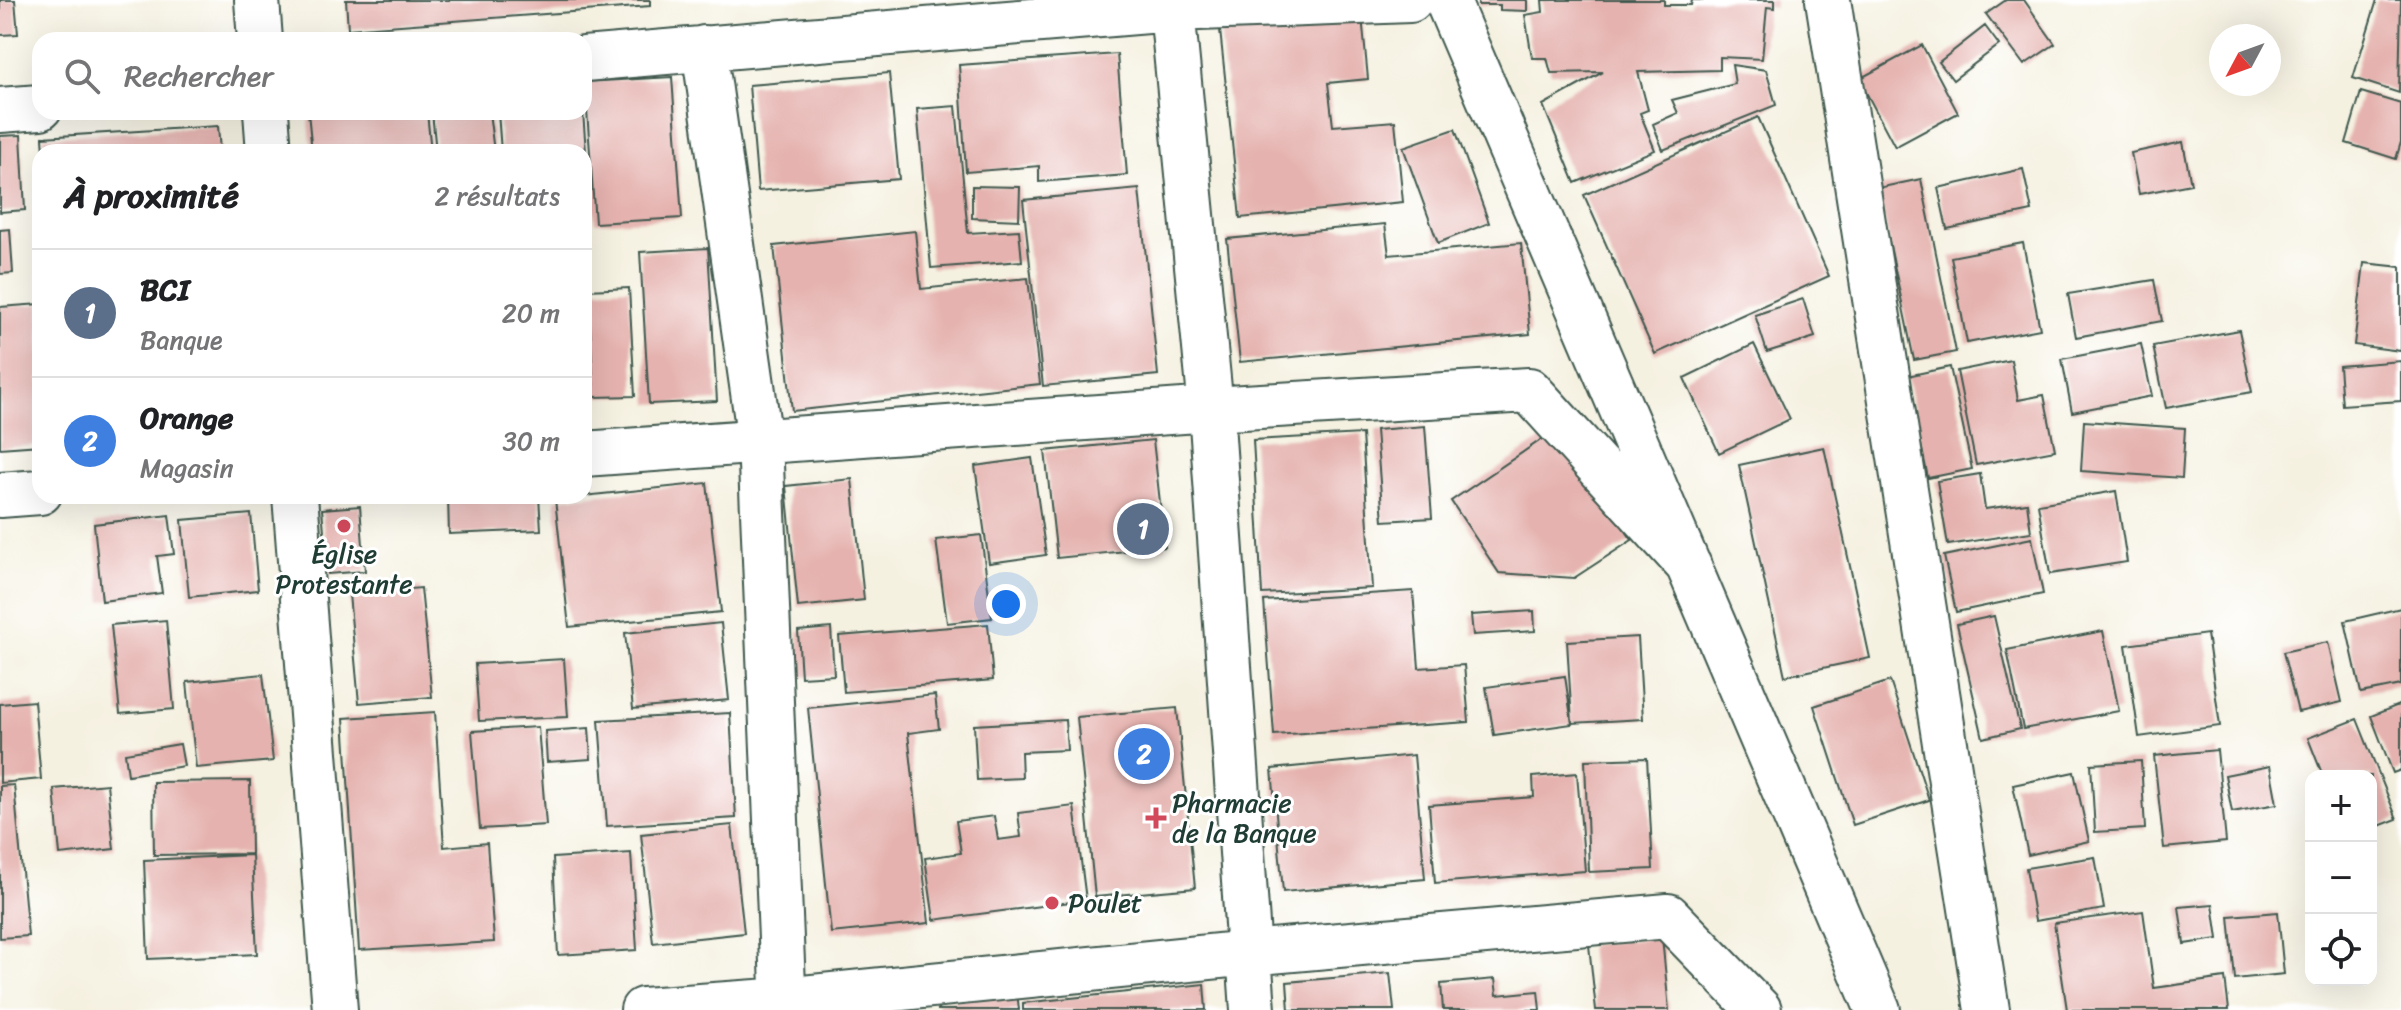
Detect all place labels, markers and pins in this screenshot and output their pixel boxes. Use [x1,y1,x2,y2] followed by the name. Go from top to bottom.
[1117,499,1169,559] pin: 1
[335,517,353,535] marker: Église Protestante
[275,531,413,607] place label: Église Protestante
[1118,724,1170,784] pin: 2
[1172,780,1317,856] place label: Pharmacie de la Banque
[1147,809,1165,827] marker: Pharmacie de la Banque
[1068,880,1142,926] place label: Poulet
[1043,894,1061,912] marker: Poulet

